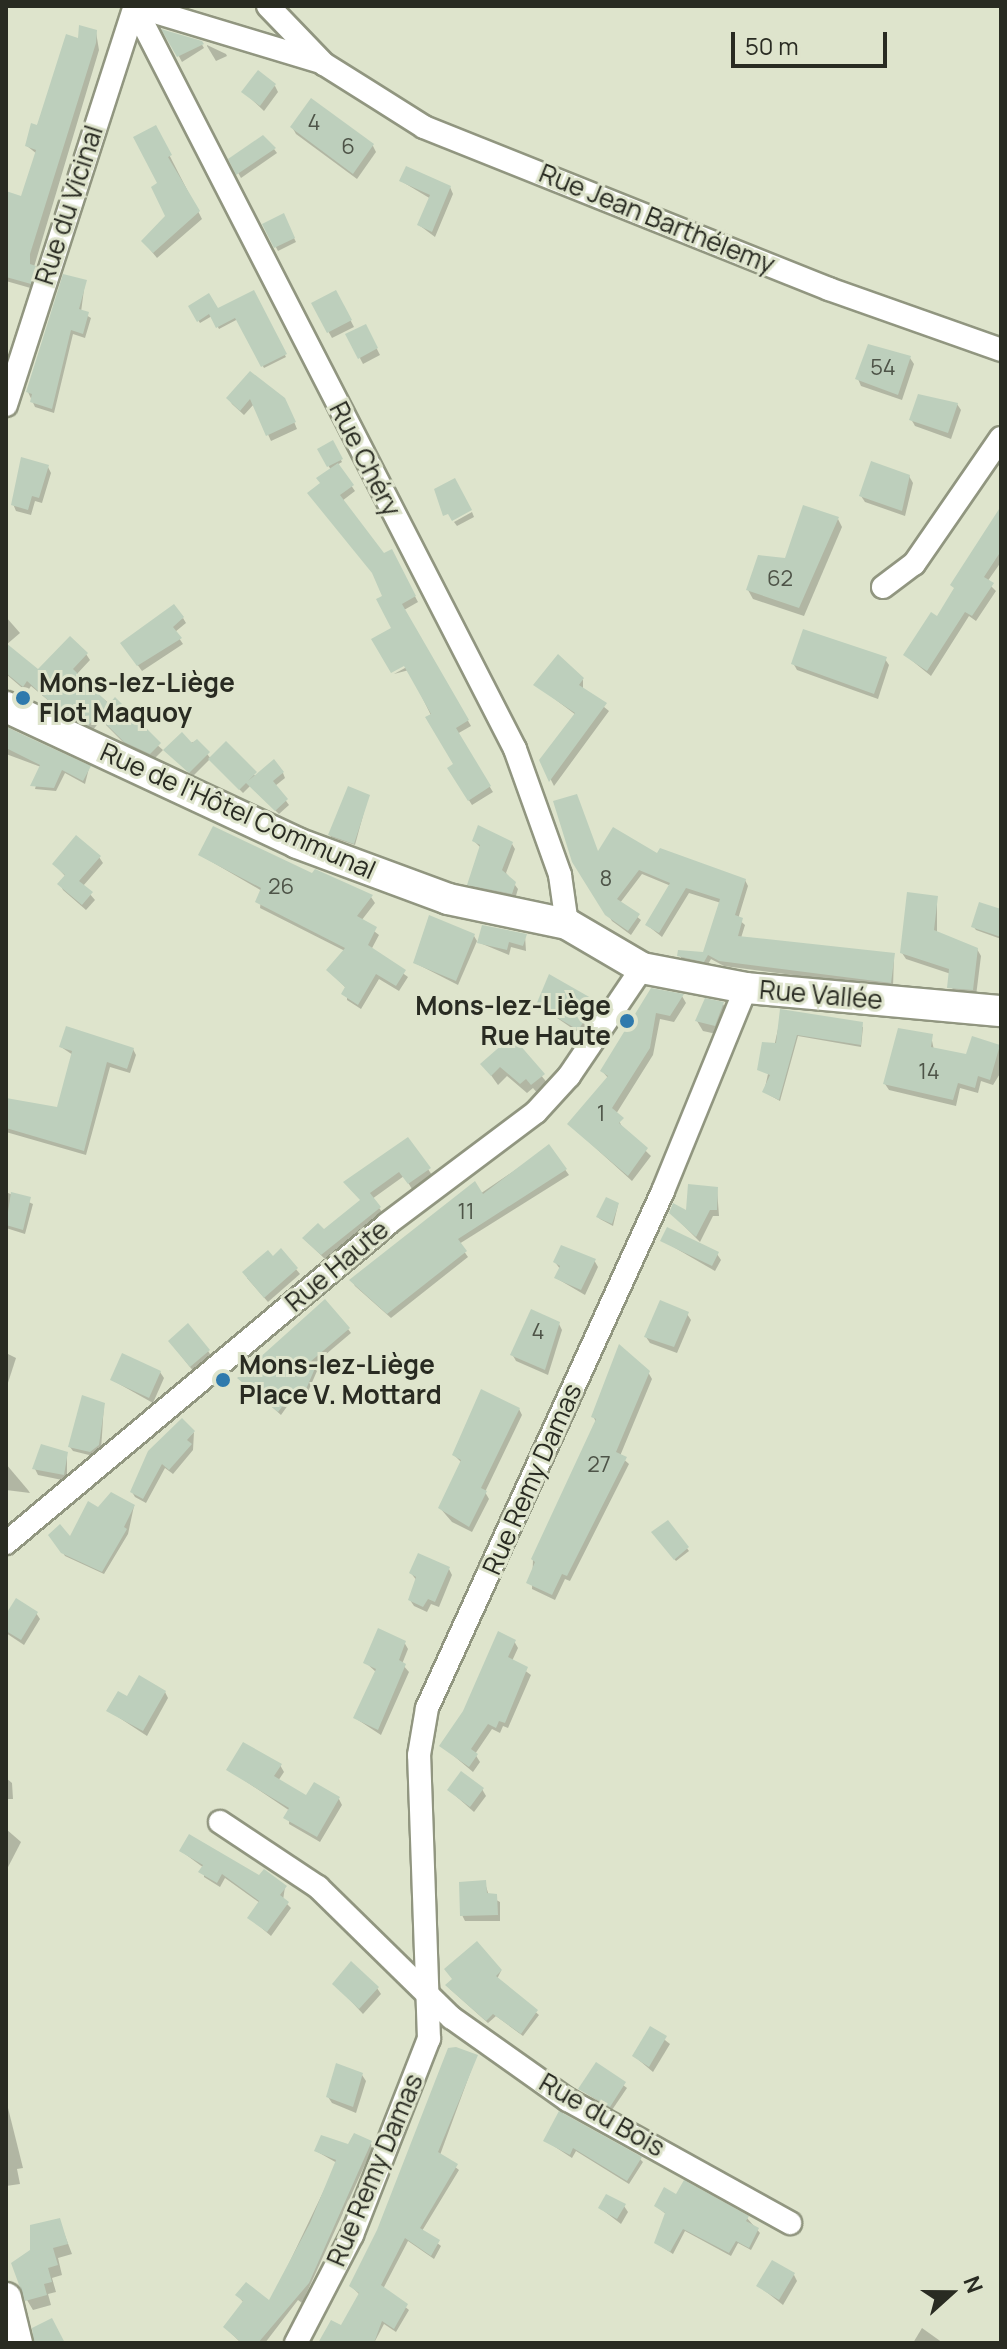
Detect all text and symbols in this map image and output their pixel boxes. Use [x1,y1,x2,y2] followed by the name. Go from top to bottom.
[735,16,891,66] scale bar
[745,29,799,62] text: 50 m
[308,110,320,136] house number: 4
[29,121,109,289] street label: Rue du Vicinal
[341,134,355,160] house number: 6
[535,157,779,281] street label: Rue Jean Barthélemy
[870,355,896,381] house number: 54
[323,397,407,521] street label: Rue Chéry
[767,566,793,592] house number: 62
[39,667,235,728] place label: Mons-lez-Liège Flot Maquoy
[14,689,32,707] marker: Mons-lez-Liège Flot Maquoy
[96,736,380,886] street label: Rue de l'Hôtel Communal
[600,866,612,892] house number: 8
[268,874,294,900] house number: 26
[758,974,884,1016] street label: Rue Vallée
[415,990,611,1052] place label: Mons-lez-Liège Rue Haute
[618,1012,636,1030] marker: Mons-lez-Liège Rue Haute
[918,1059,940,1085] house number: 14
[597,1101,605,1127] house number: 1
[457,1199,475,1225] house number: 11
[279,1214,395,1318] street label: Rue Haute
[532,1319,544,1345] house number: 4
[239,1349,442,1410] place label: Mons-lez-Liège Place V. Mottard
[214,1371,232,1389] marker: Mons-lez-Liège Place V. Mottard
[476,1379,588,1579] street label: Rue Remy Damas
[587,1452,611,1478] house number: 27
[534,2067,670,2163] street label: Rue du Bois
[320,2069,430,2271] street label: Rue Remy Damas
[911,2253,991,2333] north arrow
[957,2272,990,2297] text: N

